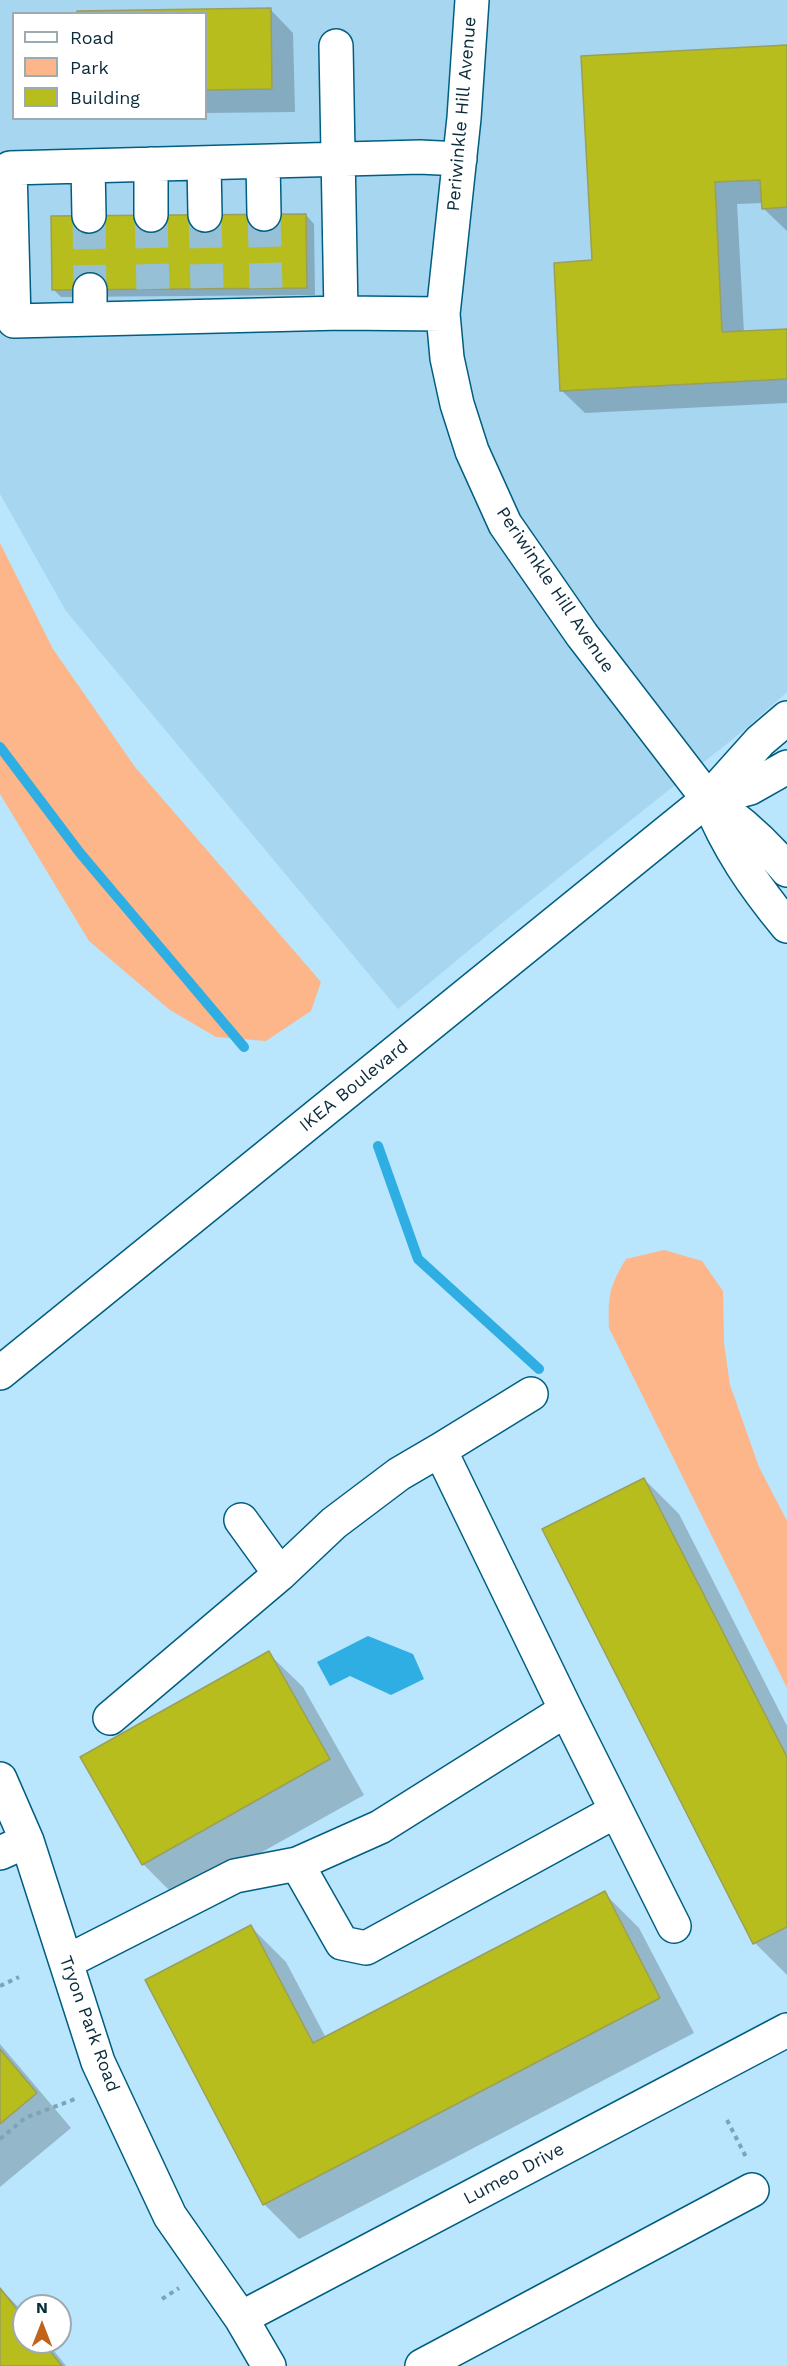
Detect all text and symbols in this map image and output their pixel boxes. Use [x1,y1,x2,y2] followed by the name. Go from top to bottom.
[12,12,207,120] legend
[443,16,481,212] street label: Periwinkle Hill Avenue
[70,27,114,48] text: Road
[70,57,109,78] text: Park
[70,87,140,108] text: Building
[491,503,619,677] street label: Periwinkle Hill Avenue
[295,1036,413,1136] street label: IKEA Boulevard
[54,1953,124,2095] street label: Tryon Park Road
[460,2138,568,2210] street label: Lumeo Drive
[12,2294,72,2354] north arrow
[36,2298,48,2317] text: N

